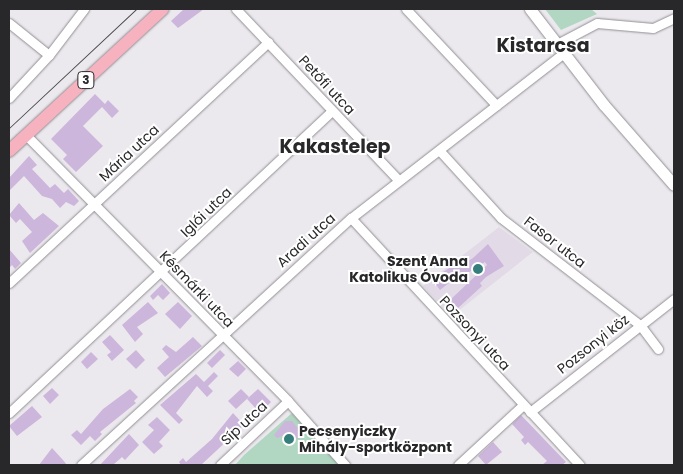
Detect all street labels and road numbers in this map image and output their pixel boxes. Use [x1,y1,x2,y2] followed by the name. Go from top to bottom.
[295,52,359,118] street label: Petőfi utca
[77,70,95,90] road number: 3
[96,121,162,185] street label: Mária utca
[177,184,235,240] street label: Iglói utca
[273,209,339,271] street label: Aradi utca
[521,213,589,271] street label: Fasor utca
[156,247,238,331] street label: Késmárki utca
[436,292,514,374] street label: Pozsonyi utca
[554,311,632,377] street label: Pozsonyi köz
[217,397,271,449] street label: Síp utca

